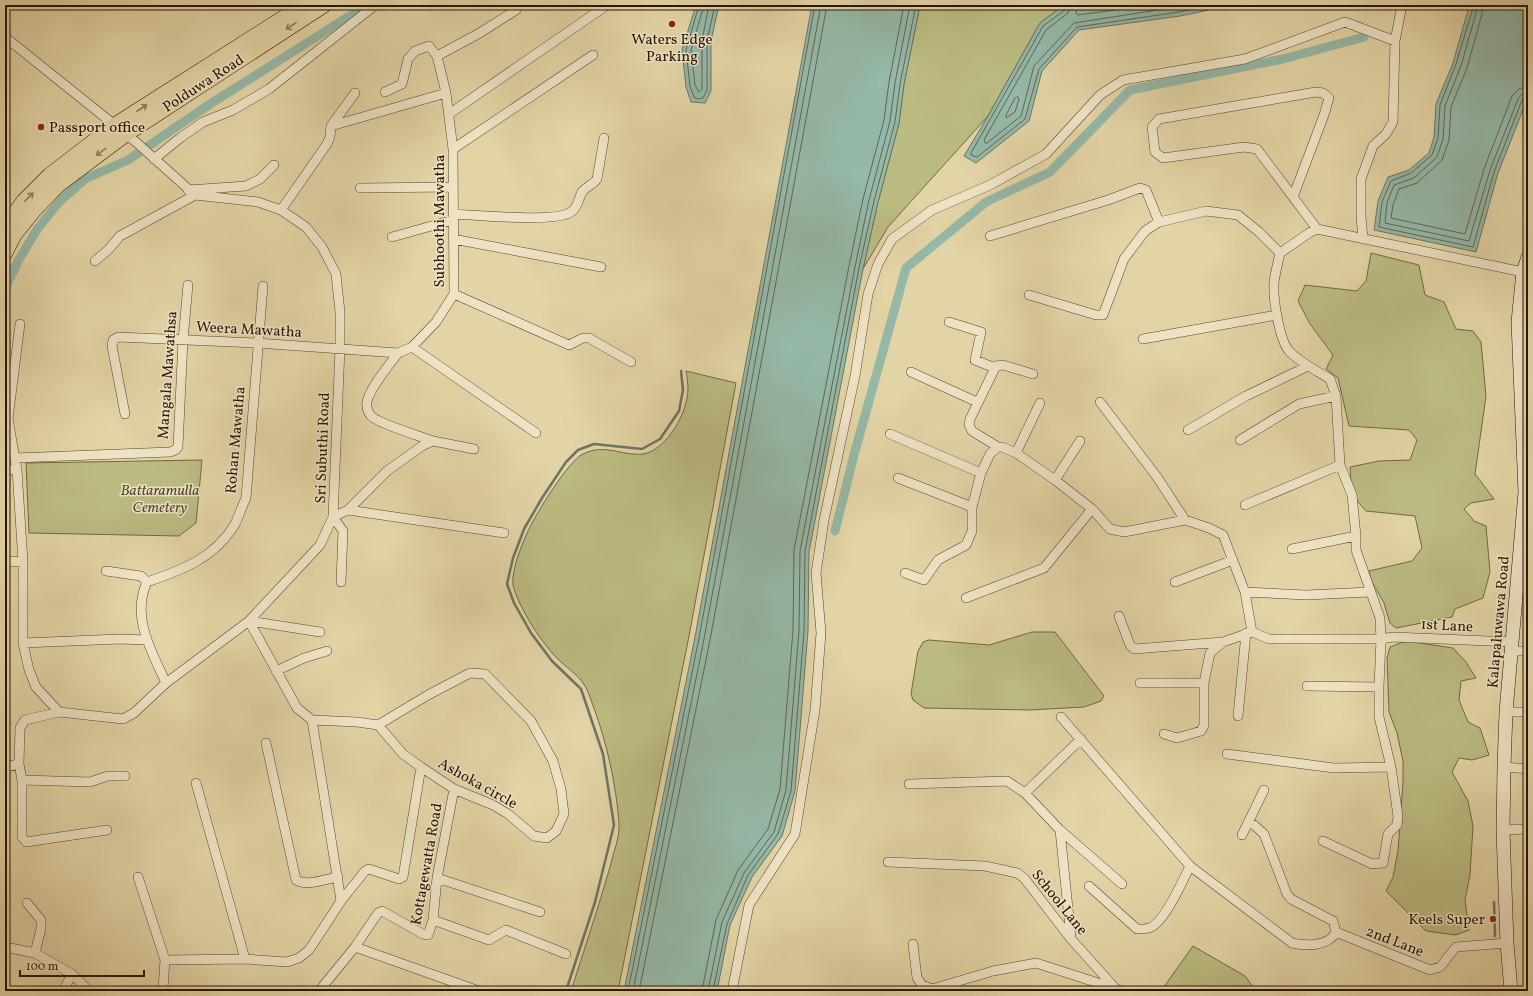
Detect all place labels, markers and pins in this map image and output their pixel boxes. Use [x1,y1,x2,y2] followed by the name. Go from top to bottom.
[667,19,677,29] marker: Waters Edge Parking
[631,30,713,68] place label: Waters Edge Parking
[49,118,145,139] place label: Passport office
[36,122,46,132] marker: Passport office
[1409,910,1485,931] place label: Keels Super
[1488,914,1498,924] marker: Keels Super

